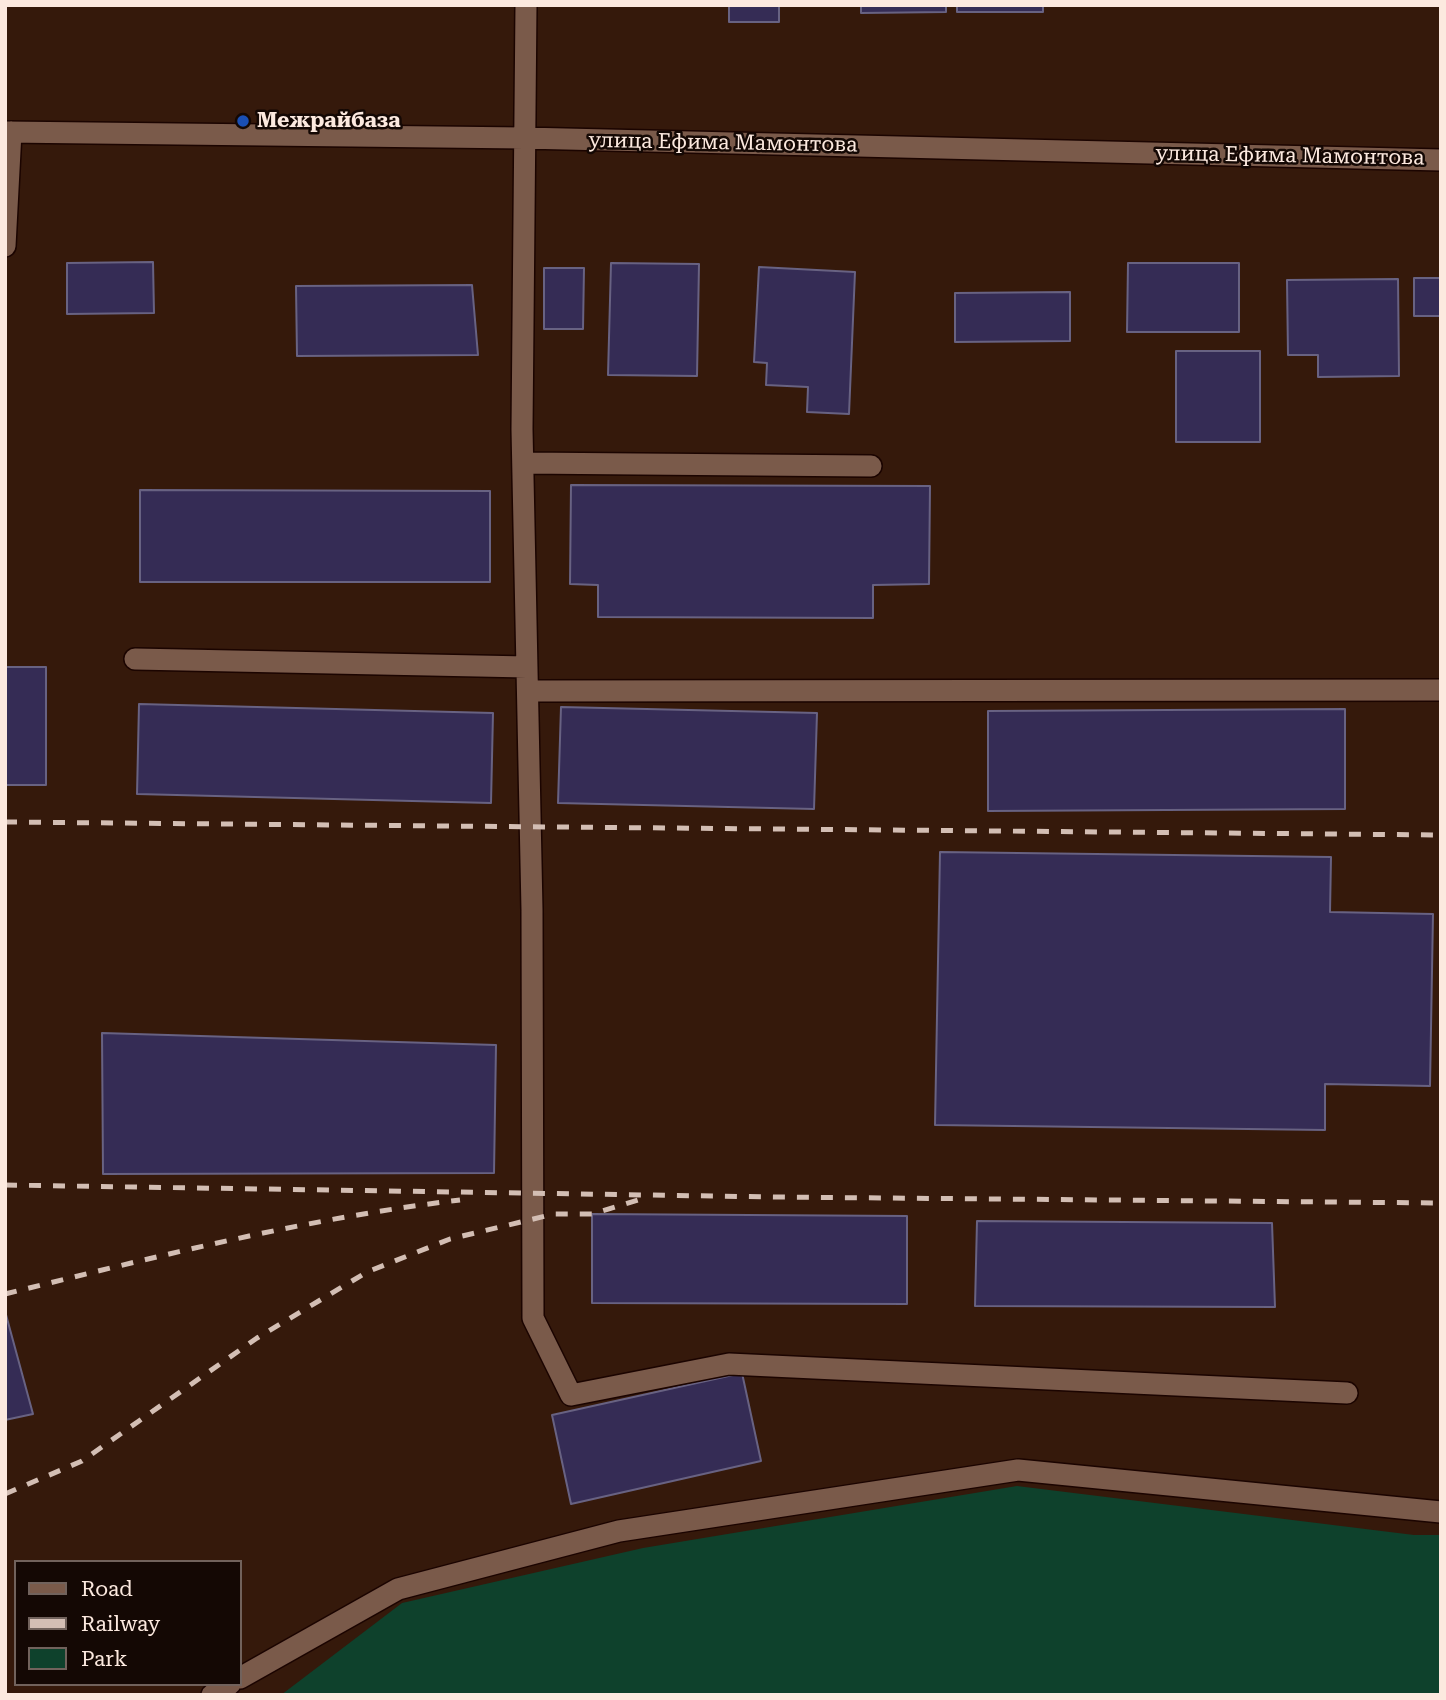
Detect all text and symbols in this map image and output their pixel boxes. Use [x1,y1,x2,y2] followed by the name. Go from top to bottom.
[257,108,401,134] place label: Межрайбаза
[235,113,251,129] marker: Межрайбаза
[588,128,858,158] street label: улица Ефима Мамонтова
[1155,141,1425,171] street label: улица Ефима Мамонтова
[14,1560,242,1686] legend
[81,1577,133,1601] text: Road
[81,1612,160,1636] text: Railway
[81,1647,127,1671] text: Park

